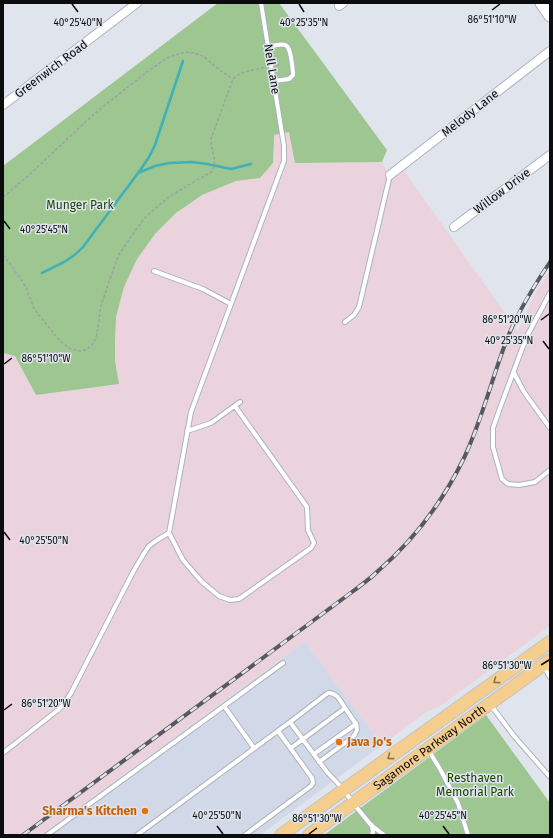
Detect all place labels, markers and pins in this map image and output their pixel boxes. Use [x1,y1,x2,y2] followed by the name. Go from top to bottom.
[346,735,392,749] place label: Java Jo's
[334,737,344,747] marker: Java Jo's
[42,804,137,818] place label: Sharma's Kitchen
[140,806,150,816] marker: Sharma's Kitchen

